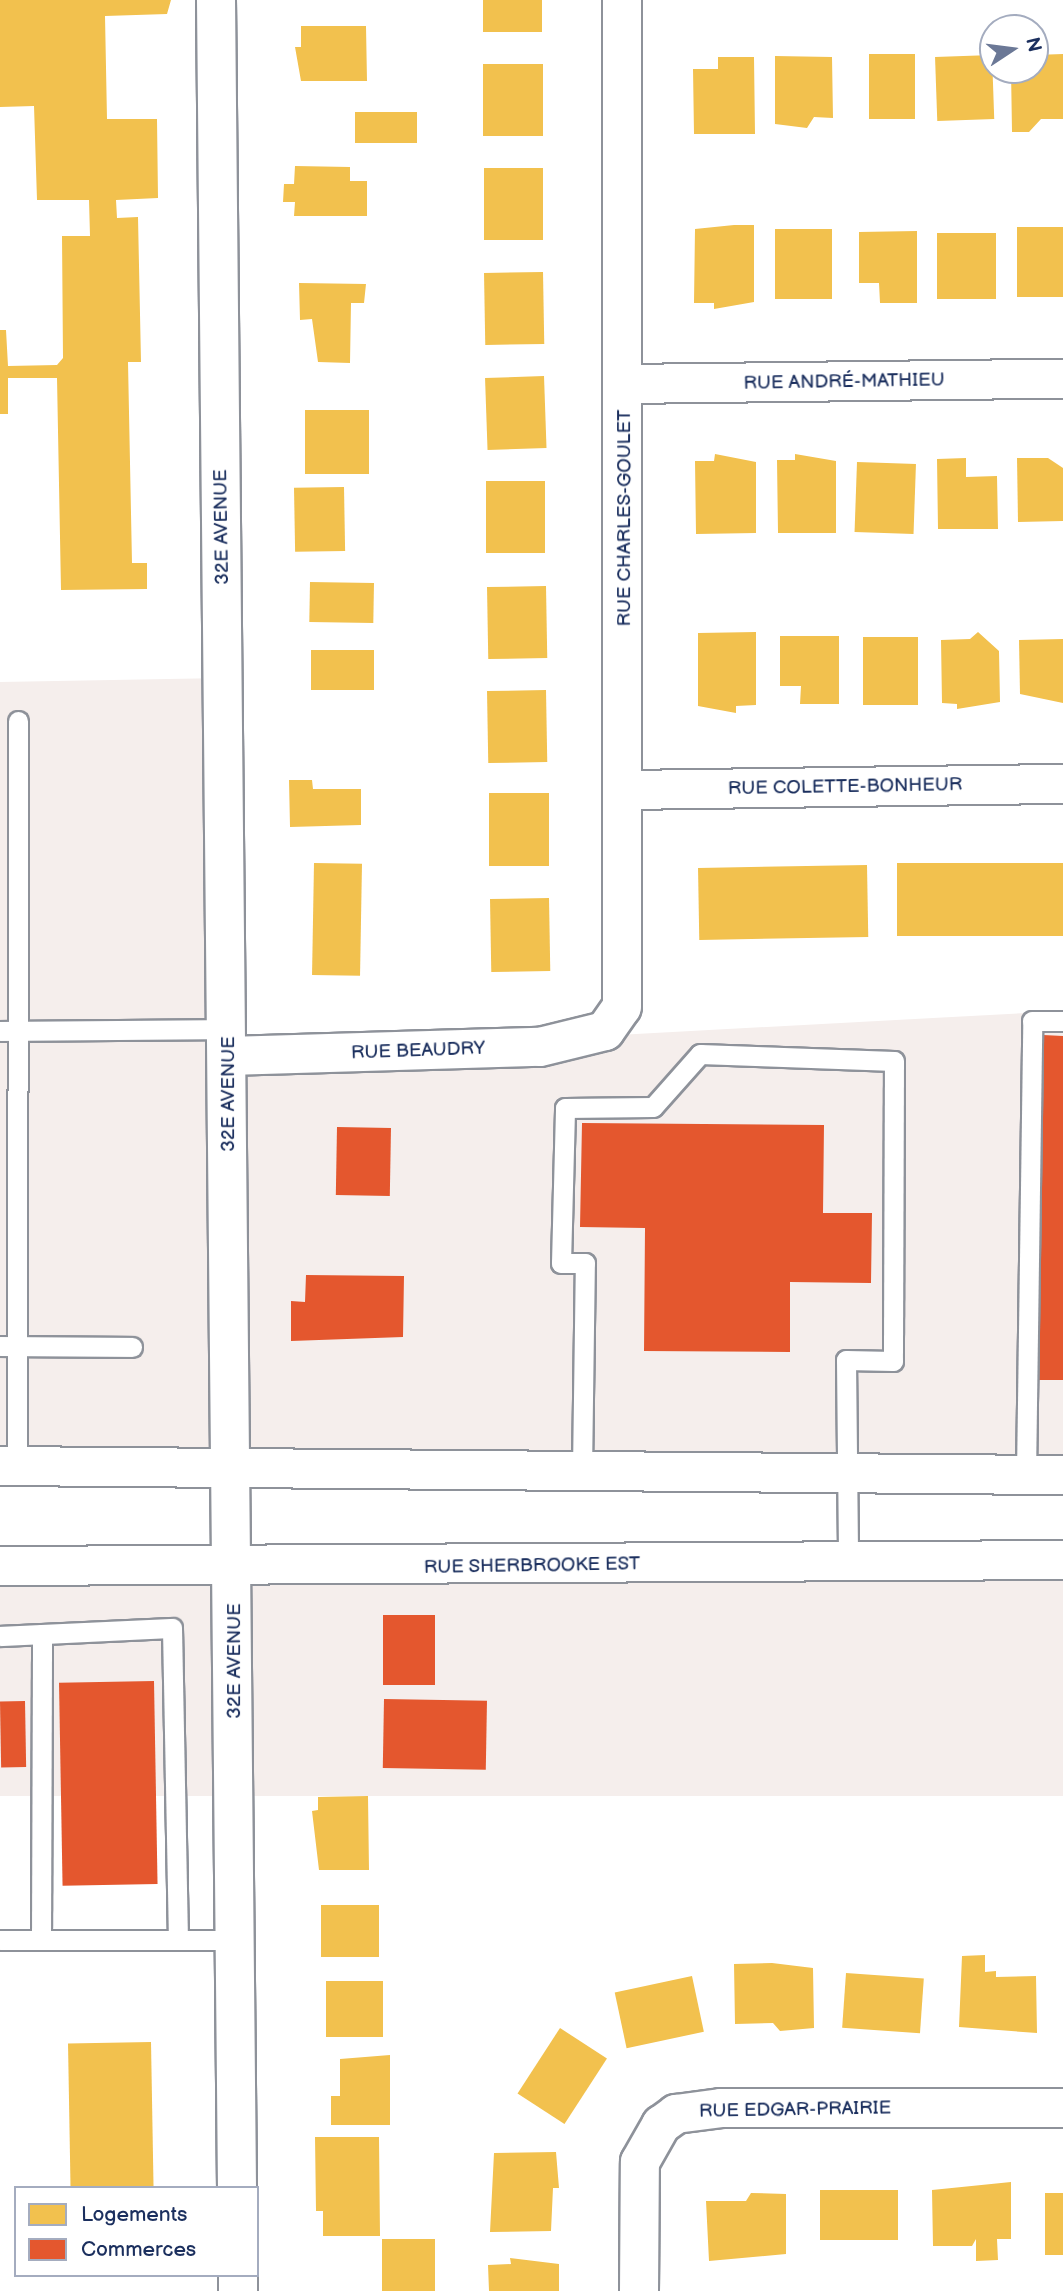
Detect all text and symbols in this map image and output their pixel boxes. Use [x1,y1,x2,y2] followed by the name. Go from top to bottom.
[979,14,1049,84] north arrow
[1020,35,1046,54] text: N
[743,369,945,395] street label: RUE ANDRÉ-MATHIEU
[614,410,636,626] street label: RUE CHARLES-GOULET
[210,469,234,585] street label: 32E AVENUE
[728,774,962,800] street label: RUE COLETTE-BONHEUR
[218,1036,240,1152] street label: 32E AVENUE
[351,1037,485,1065] street label: RUE BEAUDRY
[423,1553,641,1579] street label: RUE SHERBROOKE EST
[224,1603,246,1719] street label: 32E AVENUE
[699,2097,891,2123] street label: RUE EDGAR-PRAIRIE
[14,2186,259,2277] legend
[81,2202,187,2227] text: Logements
[81,2237,196,2262] text: Commerces

